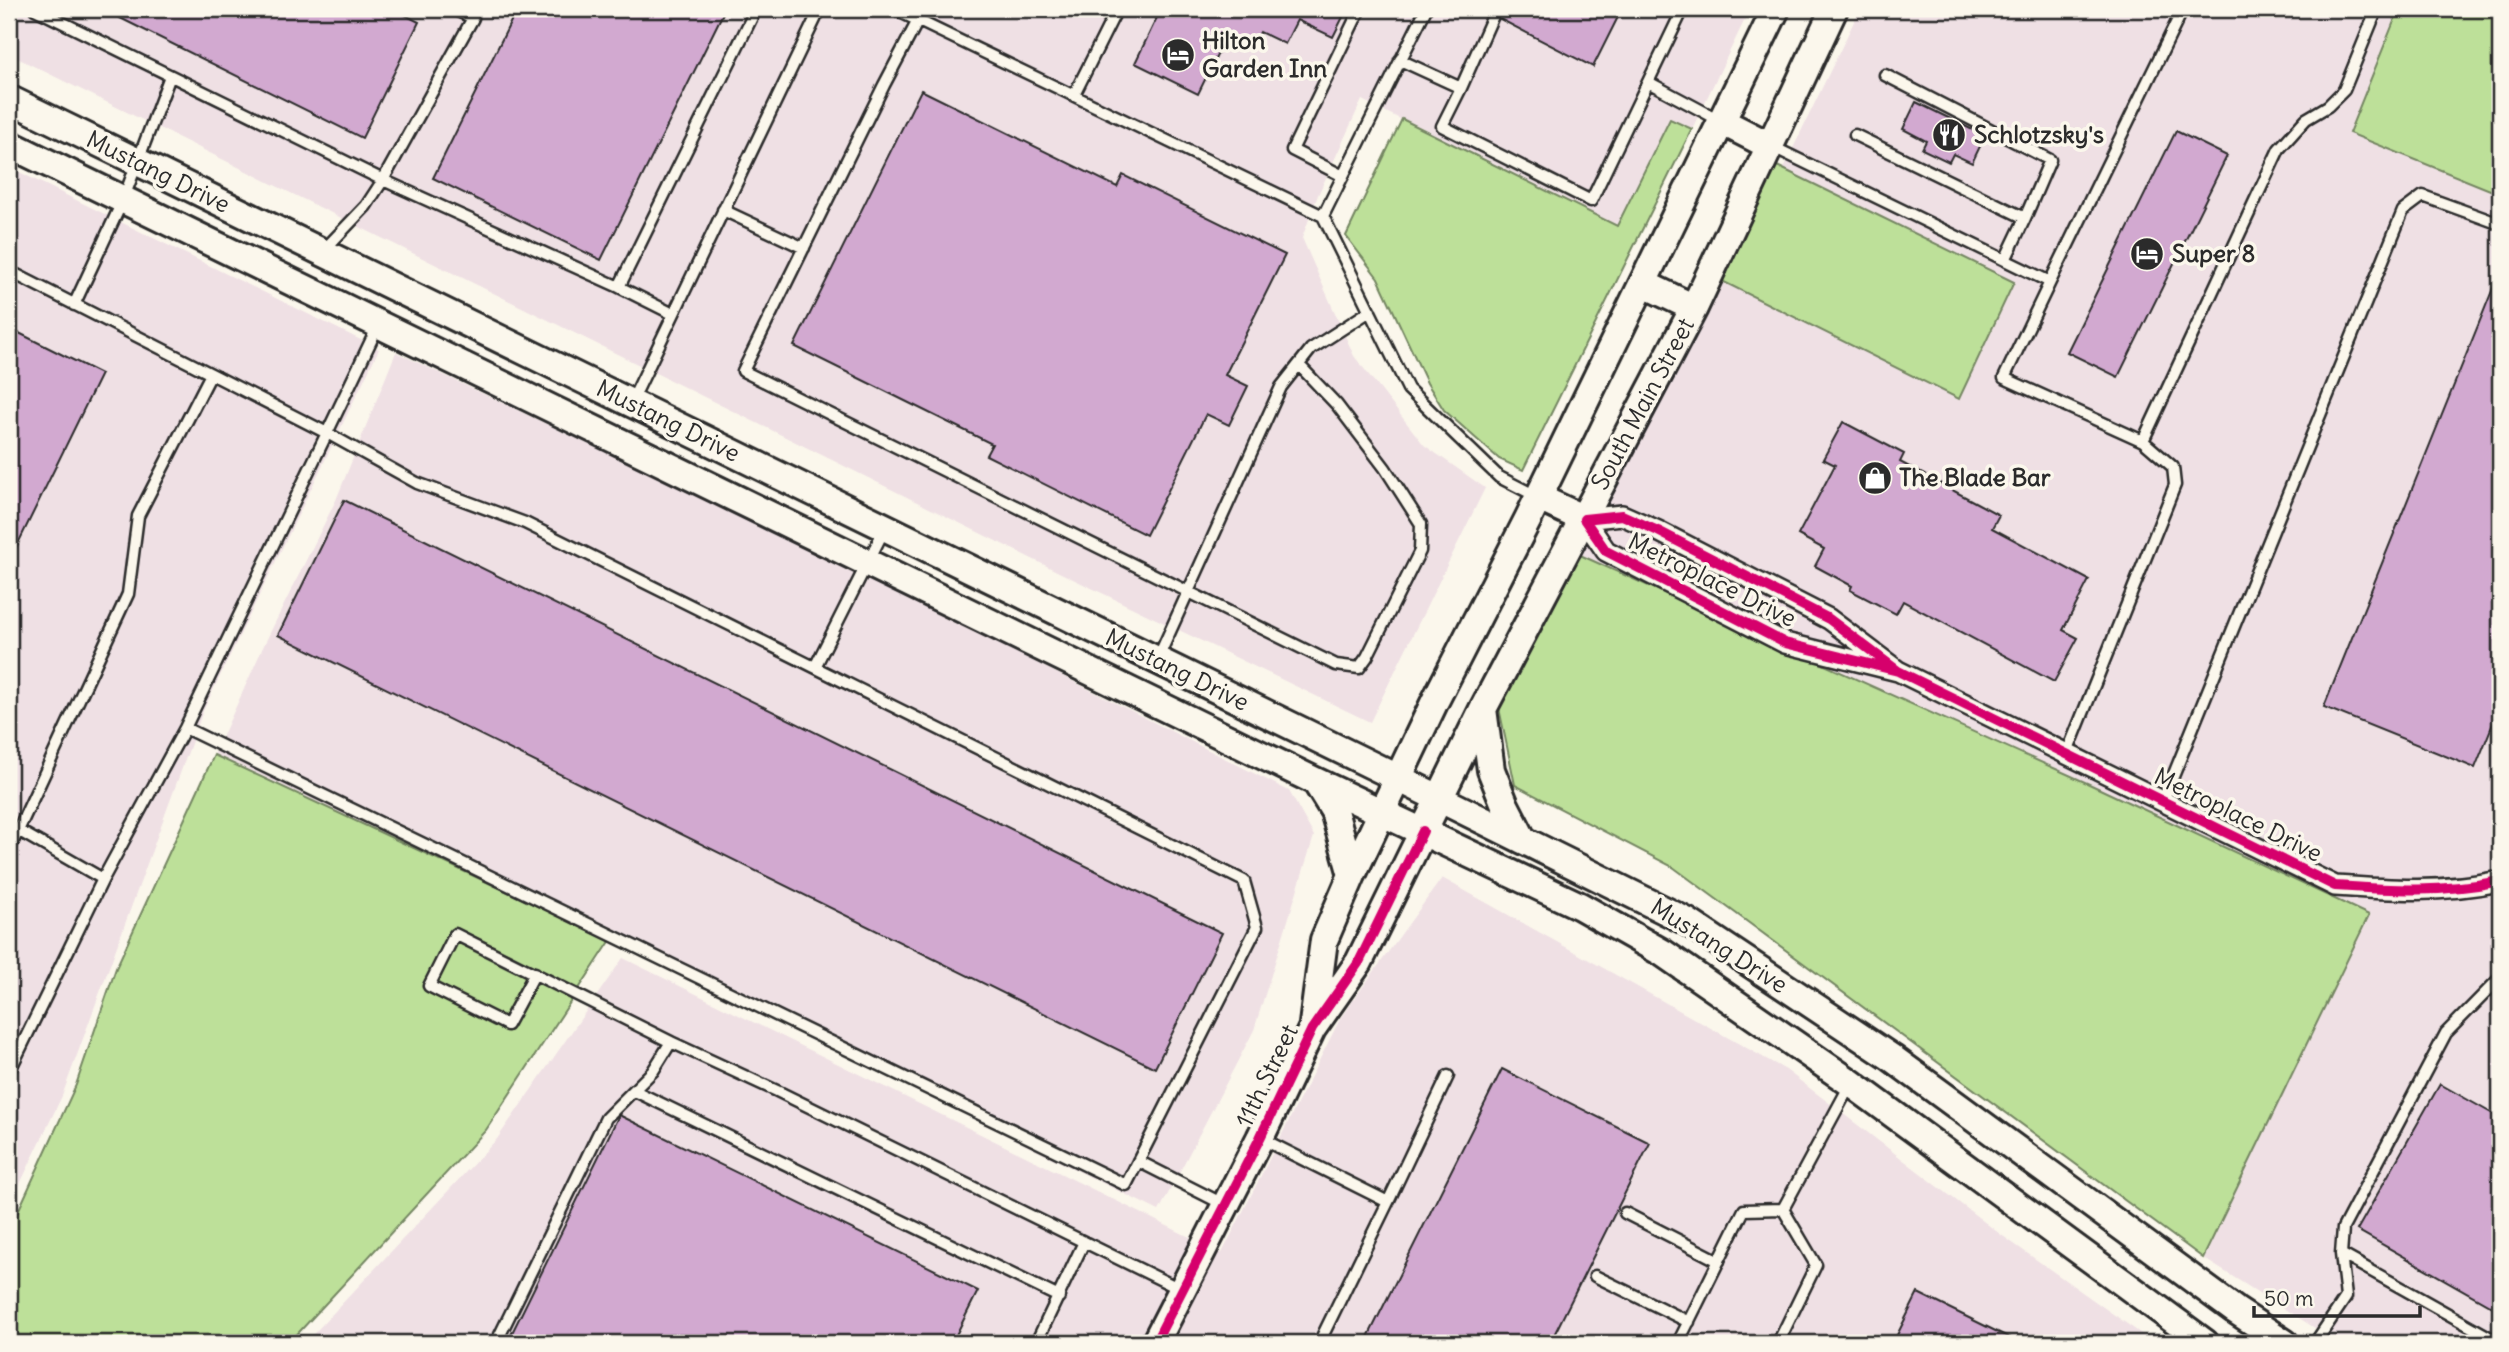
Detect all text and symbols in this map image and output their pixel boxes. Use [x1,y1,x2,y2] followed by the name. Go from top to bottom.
[1202,25,1327,83] place label: Hilton Garden Inn
[1159,36,1197,74] hotel icon: Hilton Garden Inn
[1930,116,1968,154] restaurant icon: Schlotzsky's
[1974,119,2104,149] place label: Schlotzsky's
[82,123,235,219] street label: Mustang Drive
[2128,235,2166,273] hotel icon: Super 8
[2172,238,2255,268] place label: Super 8
[1584,312,1700,495] street label: South Main Street
[592,372,745,468] street label: Mustang Drive
[1856,459,1894,497] shop icon: The Blade Bar
[1899,462,2051,492] place label: The Blade Bar
[1624,525,1801,633] street label: Metroplace Drive
[1101,621,1254,717] street label: Mustang Drive
[2150,760,2327,868] street label: Metroplace Drive
[1646,891,1794,999] street label: Mustang Drive
[1228,1019,1304,1132] street label: 11th Street
[2254,1275,2420,1319] scale bar
[2264,1285,2313,1312] text: 50 m

